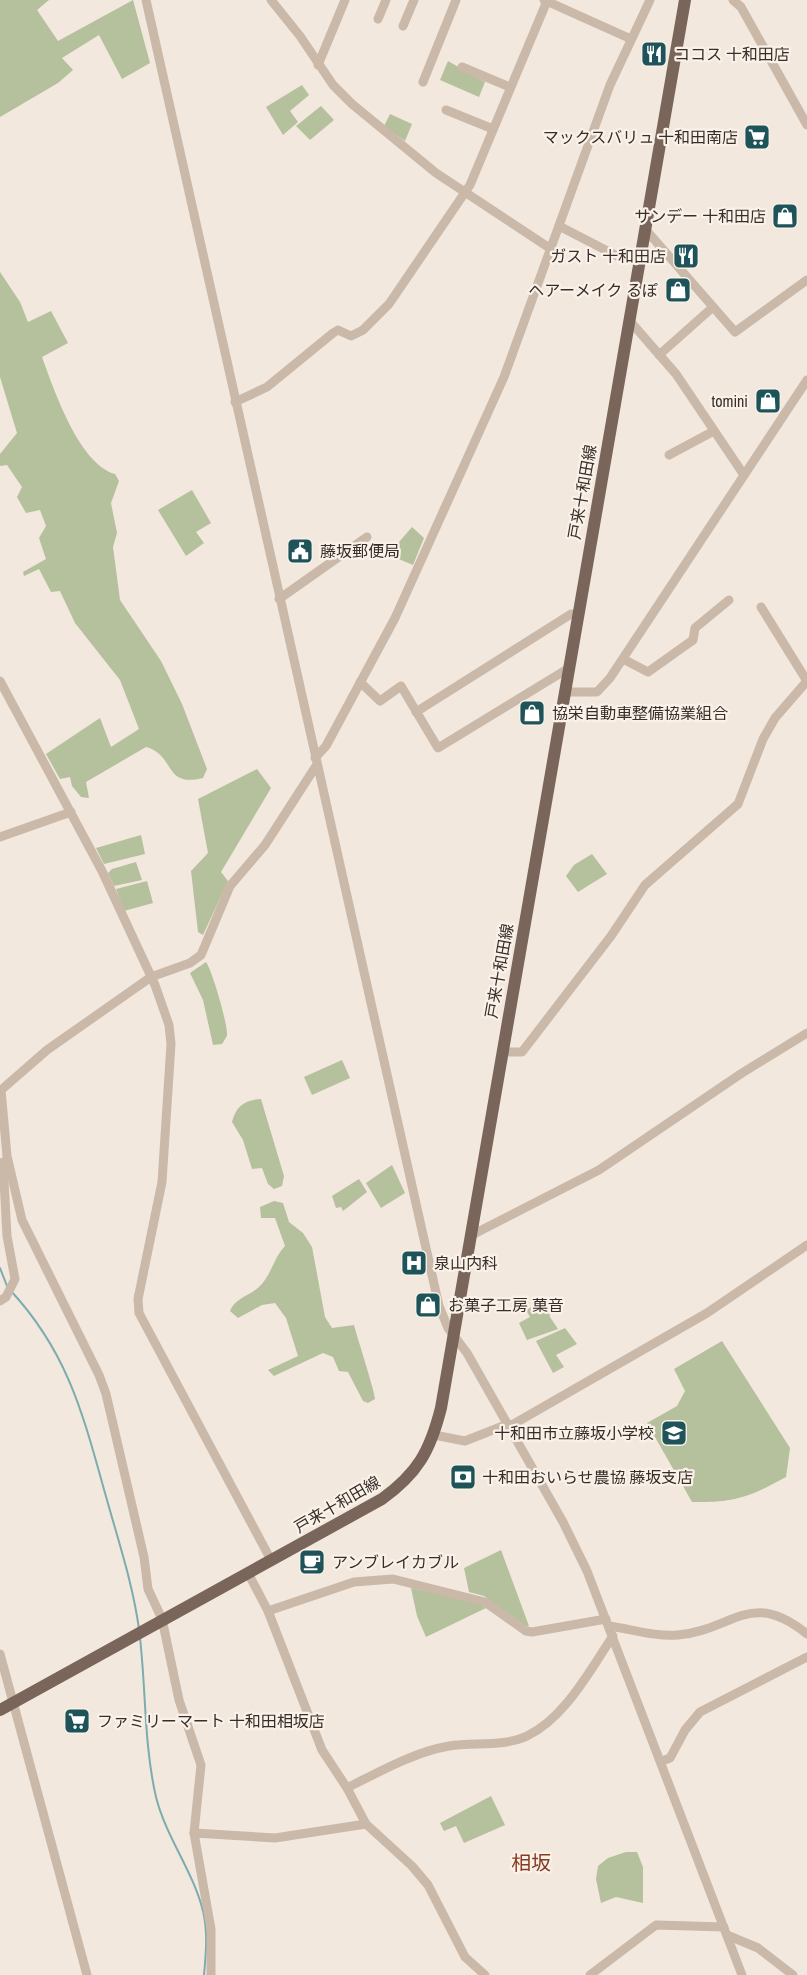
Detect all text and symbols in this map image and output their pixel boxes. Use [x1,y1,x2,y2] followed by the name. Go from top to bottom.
[639,39,669,69] restaurant icon: ココス 十和田店
[674,43,790,65] place label: ココス 十和田店
[742,122,772,152] supermarket icon: マックスバリュ 十和田南店
[543,126,738,148] place label: マックスバリュ 十和田南店
[770,201,800,231] shop icon: サンデー 十和田店
[634,205,766,227] place label: サンデー 十和田店
[671,241,701,271] restaurant icon: ガスト 十和田店
[550,245,666,267] place label: ガスト 十和田店
[663,275,693,305] shop icon: ヘアーメイク るぽ
[528,279,658,301] place label: ヘアーメイク るぽ
[753,386,783,416] shop icon: tomini
[712,390,748,412] place label: tomini
[563,443,601,541] street label: 戸来十和田線
[285,536,315,566] public building icon: 藤坂郵便局
[320,540,400,562] place label: 藤坂郵便局
[517,698,547,728] shop icon: 協栄自動車整備協業組合
[552,702,728,724] place label: 協栄自動車整備協業組合
[480,922,518,1020] street label: 戸来十和田線
[399,1248,429,1278] hospital icon: 泉山内科
[434,1252,498,1274] place label: 泉山内科
[413,1290,443,1320] shop icon: お菓子工房 菓音
[448,1294,564,1316] place label: お菓子工房 菓音
[659,1418,689,1448] school or university icon: 十和田市立藤坂小学校
[494,1422,654,1444] place label: 十和田市立藤坂小学校
[448,1462,478,1492] bank icon: 十和田おいらせ農協 藤坂支店
[482,1466,693,1488] place label: 十和田おいらせ農協 藤坂支店
[290,1470,384,1538] street label: 戸来十和田線
[297,1547,327,1577] cafe icon: アンブレイカブル
[332,1551,459,1573] place label: アンブレイカブル
[62,1706,92,1736] supermarket icon: ファミリーマート 十和田相坂店
[97,1710,325,1732] place label: ファミリーマート 十和田相坂店
[511,1849,551,1876] district label: 相坂

